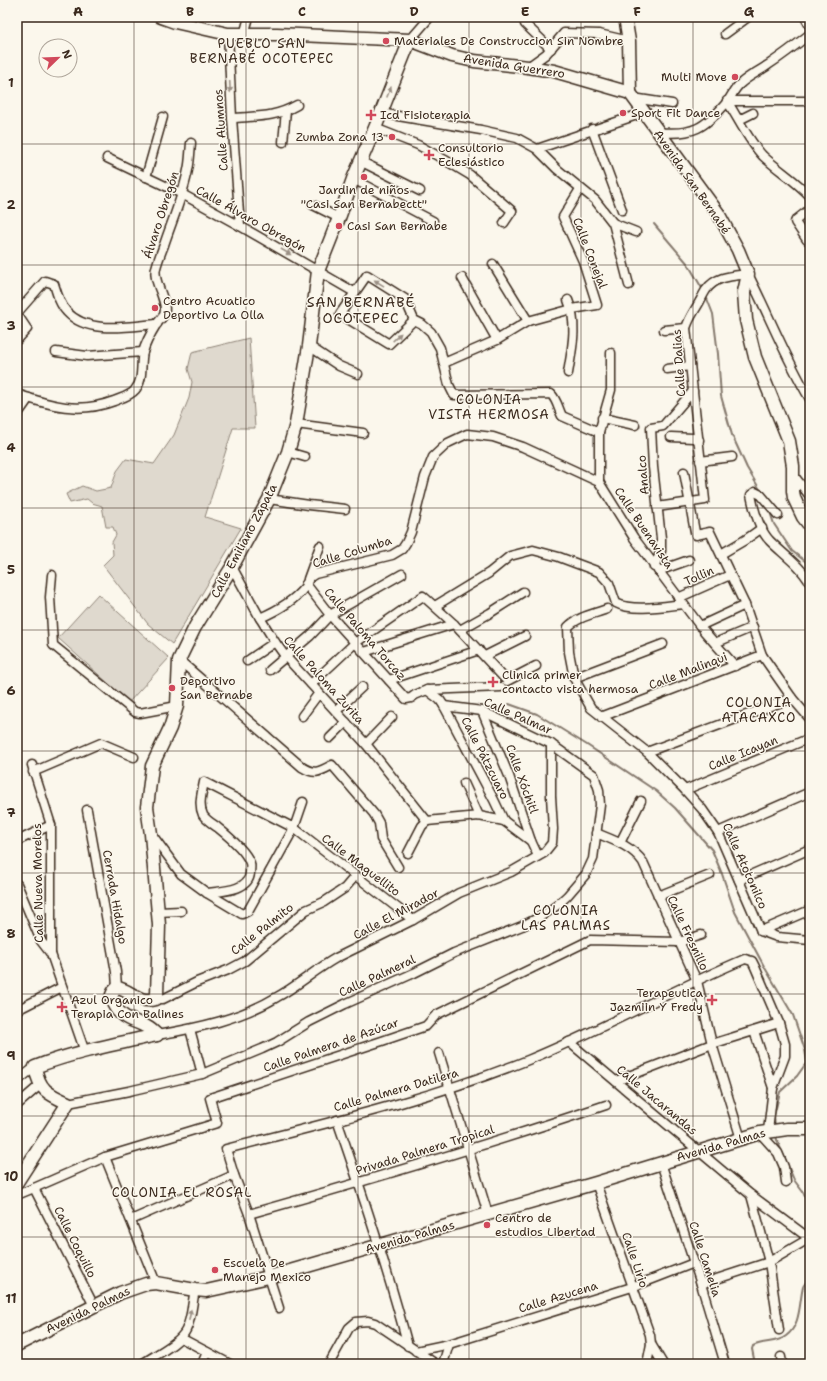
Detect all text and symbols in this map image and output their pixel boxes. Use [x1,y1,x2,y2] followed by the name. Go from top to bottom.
[73,3,83,20] text: A
[186,3,194,20] text: B
[298,3,306,20] text: C
[409,3,419,20] text: D
[521,3,530,20] text: E
[633,3,641,20] text: F
[744,3,755,20] text: G
[394,33,624,49] place label: Materiales De Construccion Sin Nombre
[190,35,334,67] district label: PUEBLO SAN BERNABÉ OCOTEPEC
[381,36,391,46] marker: Materiales De Construccion Sin Nombre
[38,38,78,78] north arrow
[58,47,75,61] text: N
[462,50,566,82] street label: Avenida Guerrero
[661,69,727,85] place label: Multi Move
[730,72,740,82] marker: Multi Move
[8,74,14,91] text: 1
[227,81,234,93] one-way arrow
[386,85,392,97] one-way arrow
[210,88,232,172] street label: Calle Alumnos
[631,105,720,121] place label: Sport Fit Dance
[380,107,471,123] place label: Icd Fisioterapia
[618,108,628,118] marker: Sport Fit Dance
[365,109,377,121] marker: Icd Fisioterapia
[650,127,734,237] street label: Avenida San Bernabé
[296,129,384,145] place label: Zumba Zona 13
[387,132,397,142] marker: Zumba Zona 13
[438,140,504,170] place label: Consultorio Eclesiástico
[423,149,435,161] marker: Consultorio Eclesiástico
[139,169,183,261] street label: Álvaro Obregón
[359,172,369,182] marker: Jardin de niños "Casi San Bernabectt"
[193,182,309,256] street label: Calle Álvaro Obregón
[301,182,427,212] place label: Jardin de niños "Casi San Bernabectt"
[6,196,16,213] text: 2
[569,215,611,291] street label: Calle Conejal
[347,218,448,234] place label: Casi San Bernabe
[334,221,344,231] marker: Casi San Bernabe
[280,249,292,256] one-way arrow
[374,279,385,287] one-way arrow
[163,293,265,323] place label: Centro Acuatico Deportivo La Olla
[307,293,415,327] district label: SAN BERNABÉ OCOTEPEC
[150,303,160,313] marker: Centro Acuatico Deportivo La Olla
[6,317,16,334] text: 3
[669,329,689,397] street label: Calle Dalias
[392,333,401,342] one-way arrow
[428,391,550,423] district label: COLONIA VISTA HERMOSA
[6,439,16,456] text: 4
[633,454,653,496] street label: Analco
[207,481,281,601] street label: Calle Emiliano Zapata
[611,484,678,572] street label: Calle Buenavista
[310,532,394,572] street label: Calle Columba
[7,561,15,578] text: 5
[682,562,716,590] street label: Tollin
[320,584,410,684] street label: Calle Paloma Torcaz
[280,632,368,728] street label: Calle Paloma Zurita
[646,649,730,693] street label: Calle Malinqui
[502,667,639,697] place label: Clinica primer contacto vista hermosa
[180,673,253,703] place label: Deportivo San Bernabe
[487,676,499,688] marker: Clinica primer contacto vista hermosa
[6,682,16,699] text: 6
[167,683,177,693] marker: Deportivo San Bernabe
[481,694,555,738] street label: Calle Palmar
[722,694,796,726] district label: COLONIA ATACAXCO
[457,714,513,802] street label: Calle Pátzcuaro
[706,732,780,774] street label: Calle Icayan
[502,742,542,816] street label: Calle Xóchitl
[6,804,16,821] text: 7
[719,820,771,912] street label: Calle Atotonilco
[29,823,47,943] street label: Calle Nueva Morelos
[318,830,404,900] street label: Calle Maguellito
[99,849,131,945] street label: Cerrada Hidalgo
[350,885,442,943] street label: Calle El Mirador
[664,893,712,973] street label: Calle Fresnillo
[227,899,297,959] street label: Calle Palmito
[521,902,611,934] district label: COLONIA LAS PALMAS
[6,925,16,942] text: 8
[336,951,418,1001] street label: Calle Palmeral
[610,985,704,1015] place label: Terapeutica Jazmiin Y Fredy
[71,992,184,1022] place label: Azul Organico Terapia Con Balines
[706,994,718,1006] marker: Terapeutica Jazmiin Y Fredy
[56,1001,68,1013] marker: Azul Organico Terapia Con Balines
[261,1014,401,1076] street label: Calle Palmera de Azúcar
[6,1047,16,1064] text: 9
[613,1061,701,1139] street label: Calle Jacarandas
[332,1064,461,1115] street label: Calle Palmera Datilera
[354,1121,497,1179] street label: Privada Palmera Tropical
[674,1125,768,1165] street label: Avenida Palmas
[4,1168,18,1185] text: 10
[112,1184,252,1201] district label: COLONIA EL ROSAL
[50,1203,100,1281] street label: Calle Coquillo
[495,1210,596,1240] place label: Centro de estudios Libertad
[363,1217,457,1257] street label: Avenida Palmas
[685,1219,725,1299] street label: Calle Camelia
[482,1220,492,1230] marker: Centro de estudios Libertad
[618,1230,652,1290] street label: Calle Lirio
[223,1255,311,1285] place label: Escuela De Manejo Mexico
[210,1265,220,1275] marker: Escuela De Manejo Mexico
[516,1277,600,1317] street label: Calle Azucena
[43,1283,133,1337] street label: Avenida Palmas
[5,1290,17,1307] text: 11
[187,1309,193,1321] one-way arrow

